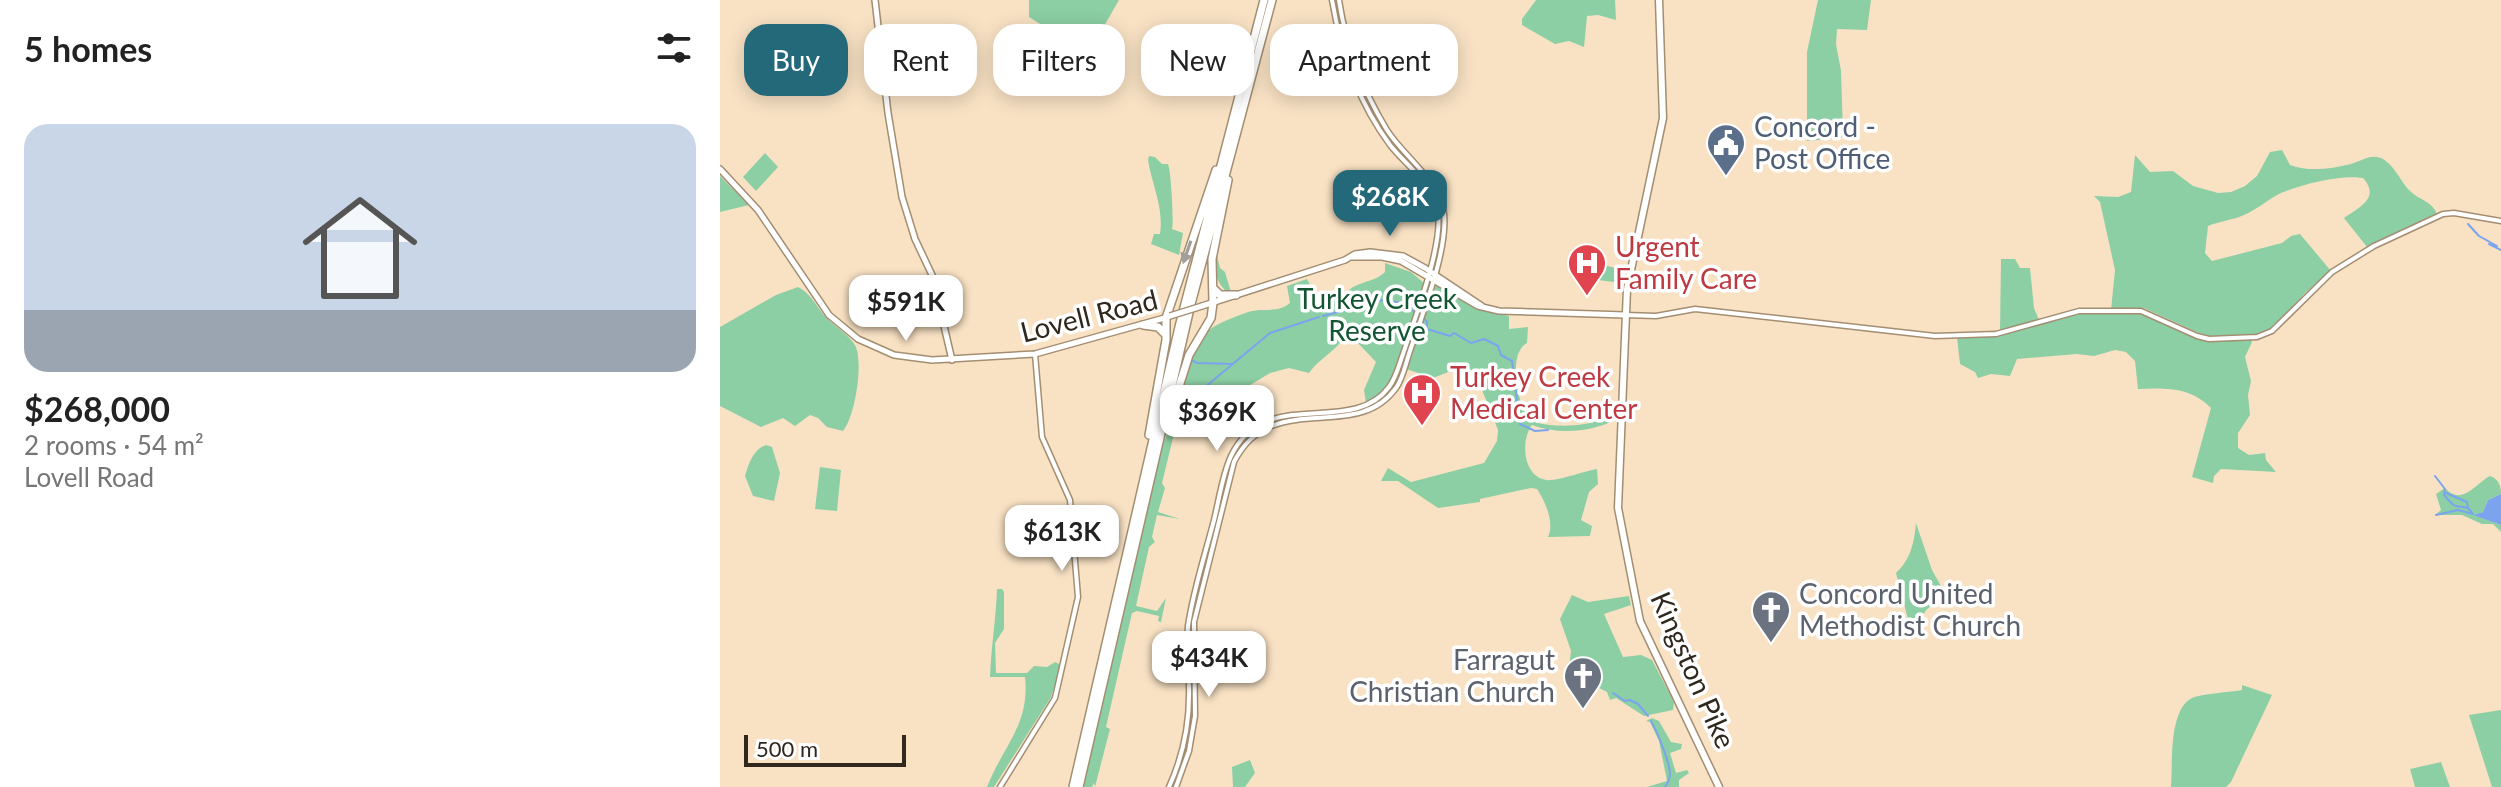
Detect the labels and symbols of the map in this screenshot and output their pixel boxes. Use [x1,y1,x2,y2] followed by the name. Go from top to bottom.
[1754,109,1890,175] place label: Concord - Post Office
[1705,122,1747,177] public building icon: Concord - Post Office
[1334,170,1446,238] pin: $268K
[1615,229,1757,295] place label: Urgent Family Care
[1180,241,1192,265] one-way arrow
[1566,242,1608,297] hospital icon: Urgent Family Care
[850,275,962,343] pin: $591K
[1297,281,1458,347] park label: Turkey Creek Reserve
[1017,282,1161,348] street label: Lovell Road
[1450,359,1637,425] place label: Turkey Creek Medical Center
[1401,372,1443,427] hospital icon: Turkey Creek Medical Center
[1161,385,1273,453] pin: $369K
[1006,505,1118,573] pin: $613K
[1799,576,2021,642] place label: Concord United Methodist Church
[1644,586,1744,753] street label: Kingston Pike
[1750,589,1792,644] church icon: Concord United Methodist Church
[1153,631,1265,699] pin: $434K
[1349,642,1555,708] place label: Farragut Christian Church
[1562,655,1604,710] church icon: Farragut Christian Church
[744,731,906,767] scale bar

